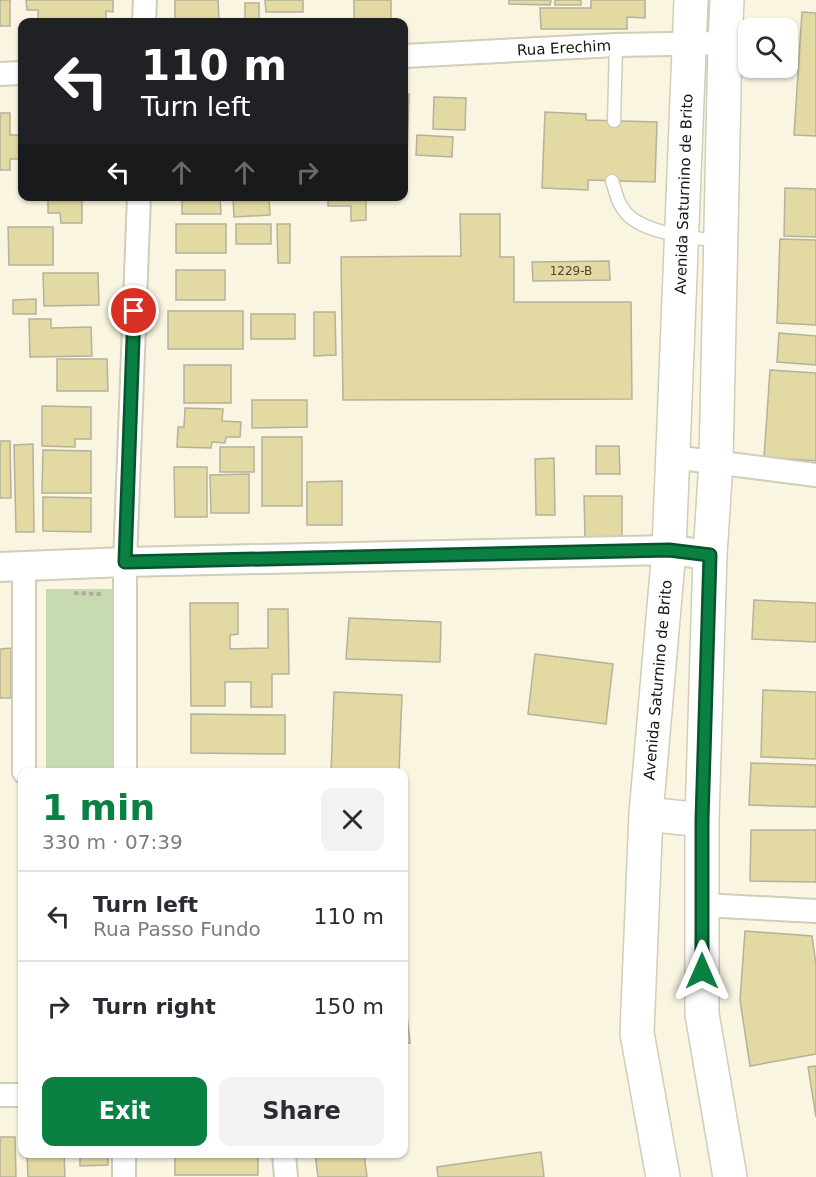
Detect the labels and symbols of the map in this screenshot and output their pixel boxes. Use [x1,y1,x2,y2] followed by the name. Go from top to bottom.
[516,37,612,59] street label: Rua Erechim
[671,93,697,295] street label: Avenida Saturnino de Brito
[550,264,592,278] house number: 1229-B
[108,285,159,336] pin
[640,579,676,781] street label: Avenida Saturnino de Brito
[670,939,734,1003] position arrow

